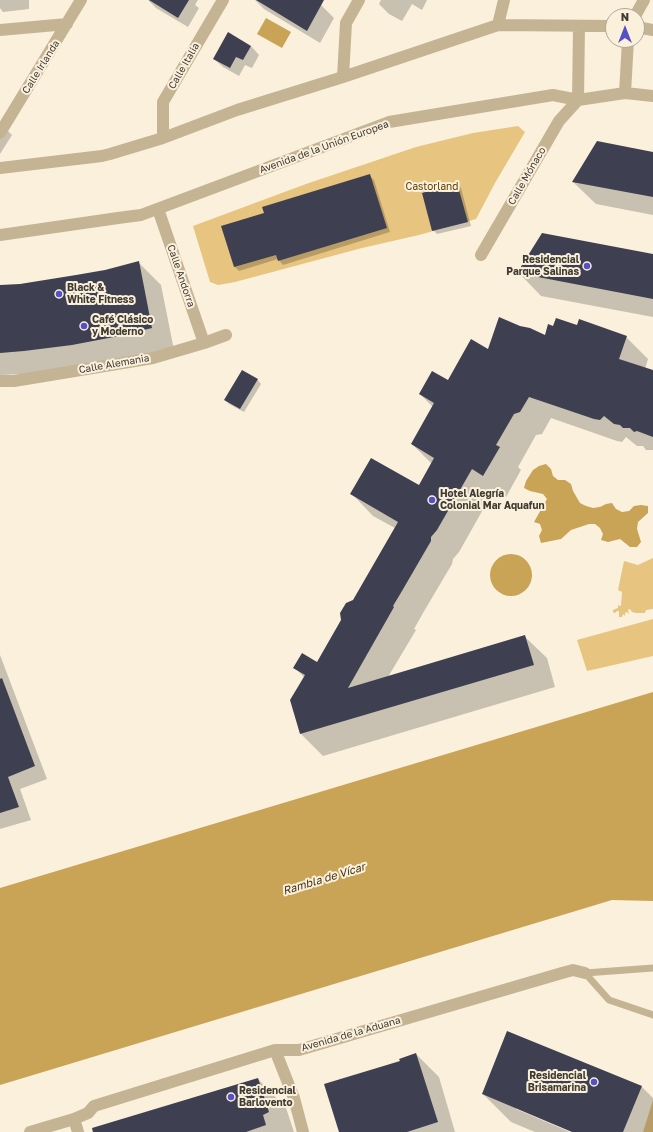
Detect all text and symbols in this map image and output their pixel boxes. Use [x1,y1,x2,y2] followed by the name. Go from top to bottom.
[605,8,645,48] north arrow
[621,10,629,23] text: N
[20,38,62,96] street label: Calle Irlanda
[166,41,202,91] street label: Calle Italia
[258,118,390,176] street label: Avenida de la Unión Europea
[506,145,548,207] street label: Calle Mónaco
[406,181,458,193] park label: Castorland
[165,243,197,309] street label: Calle Andorra
[506,254,579,278] place label: Residencial Parque Salinas
[582,261,592,271] marker: Residencial Parque Salinas
[67,282,134,306] place label: Black & White Fitness
[54,289,64,299] marker: Black & White Fitness
[92,314,153,338] place label: Café Clásico y Moderno
[79,321,89,331] marker: Café Clásico y Moderno
[78,352,150,376] street label: Calle Alemania
[440,488,544,512] place label: Hotel Alegría Colonial Mar Aquafun
[427,495,437,505] marker: Hotel Alegría Colonial Mar Aquafun
[281,860,367,898] water label: Rambla de Vícar
[300,1014,402,1054] street label: Avenida de la Aduana
[528,1070,586,1094] place label: Residencial Brisamarina
[589,1077,599,1087] marker: Residencial Brisamarina
[239,1085,296,1108] place label: Residencial Barlovento
[226,1092,236,1102] marker: Residencial Barlovento

